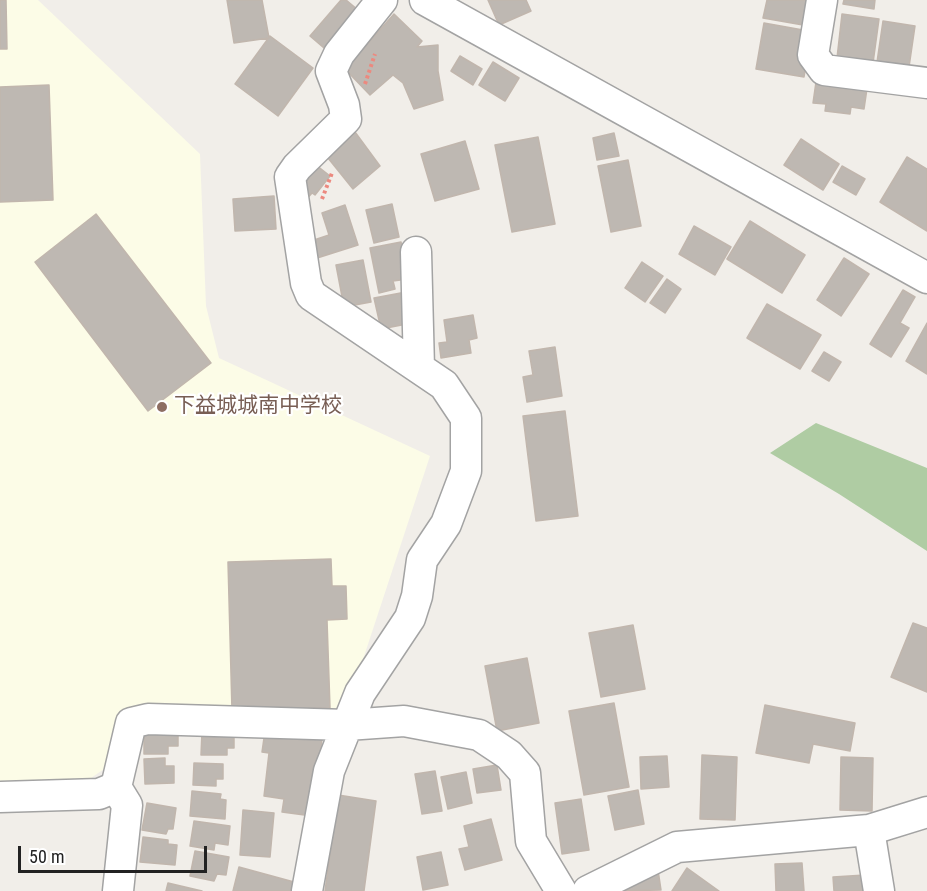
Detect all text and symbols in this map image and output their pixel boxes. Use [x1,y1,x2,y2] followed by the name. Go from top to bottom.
[174,394,342,420] place label: 下益城城南中学校
[155,400,169,414] marker: 下益城城南中学校
[21,834,210,872] scale bar
[29,846,64,867] text: 50 m

